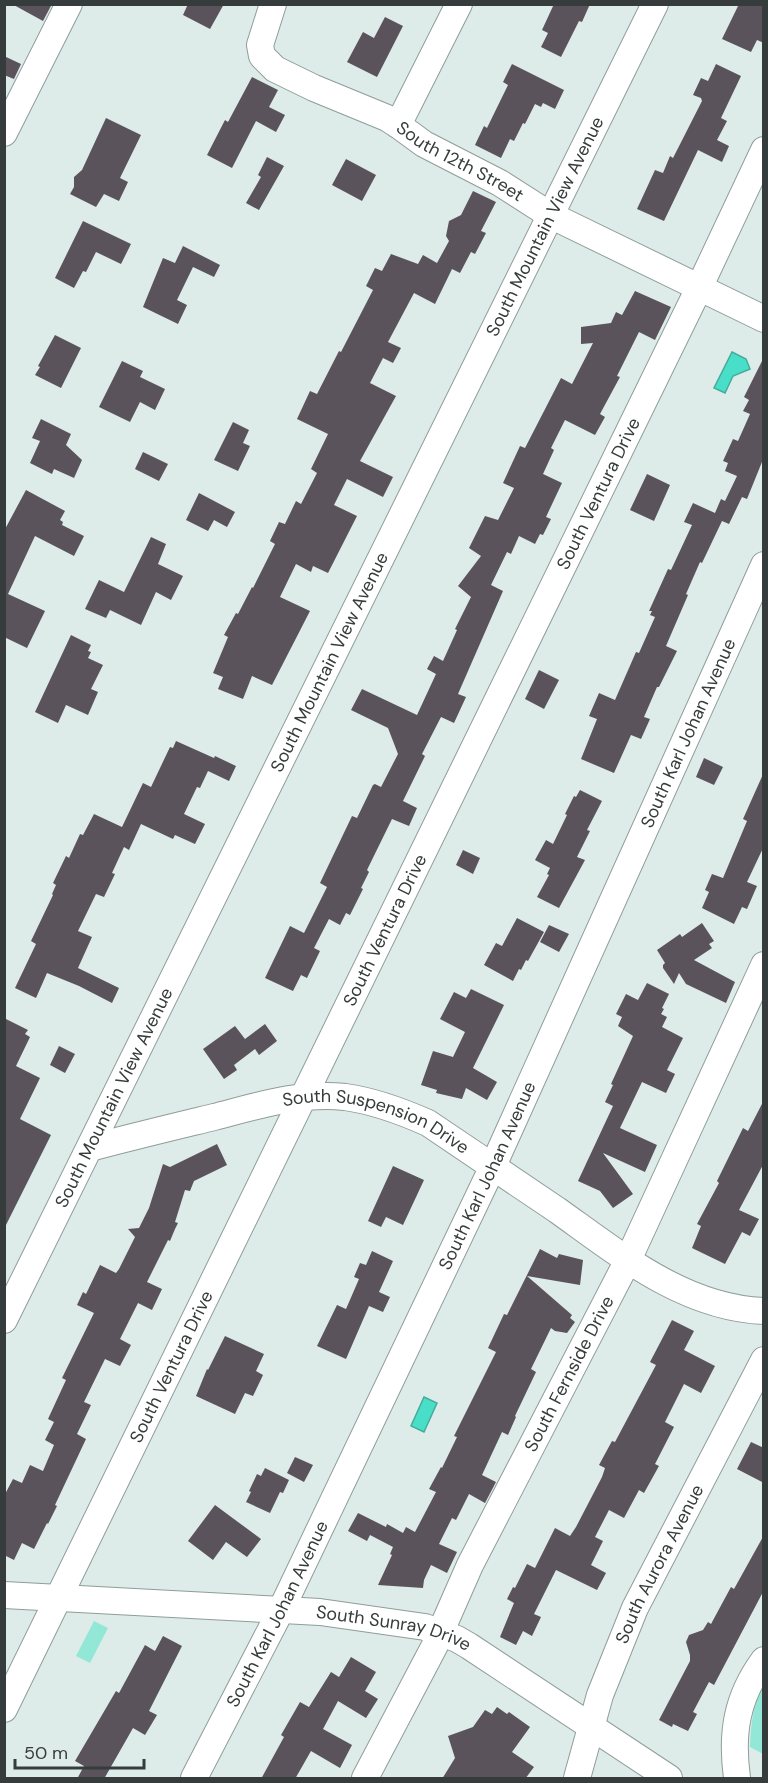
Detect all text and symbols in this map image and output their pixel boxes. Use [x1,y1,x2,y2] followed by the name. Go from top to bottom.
[480,112,609,340] street label: South Mountain View Avenue
[391,116,528,207] street label: South 12th Street
[551,414,646,574] street label: South Ventura Drive
[265,548,394,776] street label: South Mountain View Avenue
[635,635,741,832] street label: South Karl Johan Avenue
[338,850,432,1010] street label: South Ventura Drive
[49,984,178,1212] street label: South Mountain View Avenue
[433,1078,542,1274] street label: South Karl Johan Avenue
[281,1084,474,1159] street label: South Suspension Drive
[124,1287,219,1447] street label: South Ventura Drive
[519,1292,619,1456] street label: South Fernside Drive
[610,1480,709,1647] street label: South Aurora Avenue
[221,1517,334,1711] street label: South Karl Johan Avenue
[315,1600,476,1657] street label: South Sunray Drive
[15,1732,144,1770] scale bar
[24,1741,68,1765] text: 50 m

